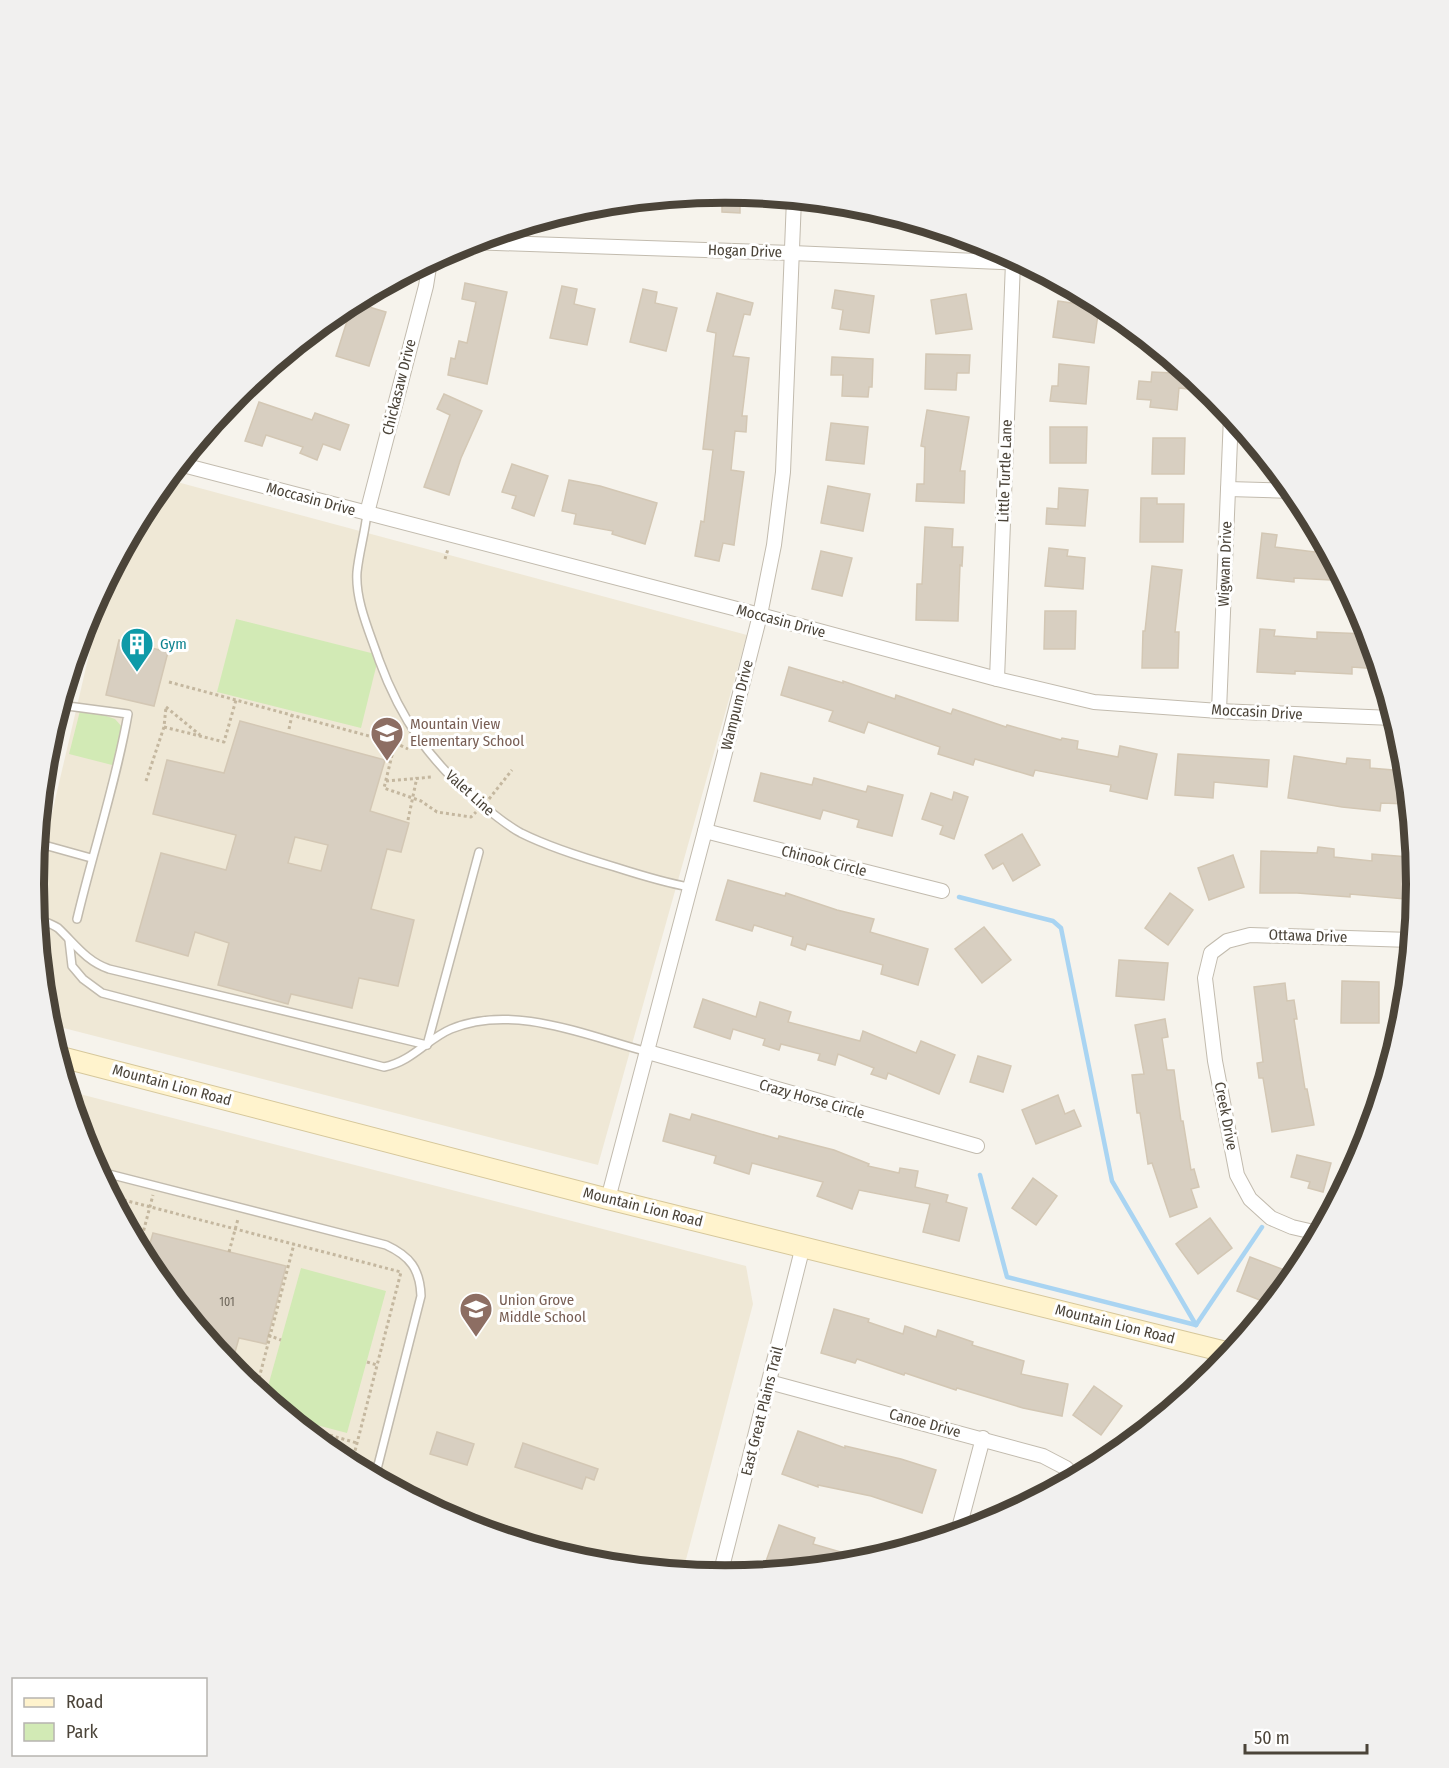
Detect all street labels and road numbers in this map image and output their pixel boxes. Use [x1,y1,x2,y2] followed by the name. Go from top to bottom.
[708,241,782,261] street label: Hogan Drive
[378,337,420,437] street label: Chickasaw Drive
[994,419,1016,523] street label: Little Turtle Lane
[264,478,358,520] street label: Moccasin Drive
[1215,521,1235,607] street label: Wigwam Drive
[734,600,828,642] street label: Moccasin Drive
[717,658,757,752] street label: Wampum Drive
[1211,701,1303,723] street label: Moccasin Drive
[442,766,498,820] street label: Valet Line
[779,842,869,880] street label: Chinook Circle
[1268,926,1348,946] street label: Ottawa Drive
[111,1060,233,1110] street label: Mountain Lion Road
[757,1075,867,1123] street label: Crazy Horse Circle
[1211,1080,1241,1152] street label: Creek Drive
[581,1183,705,1231] street label: Mountain Lion Road
[1053,1300,1177,1348] street label: Mountain Lion Road
[737,1345,787,1477] street label: East Great Plains Trail
[887,1405,963,1441] street label: Canoe Drive

